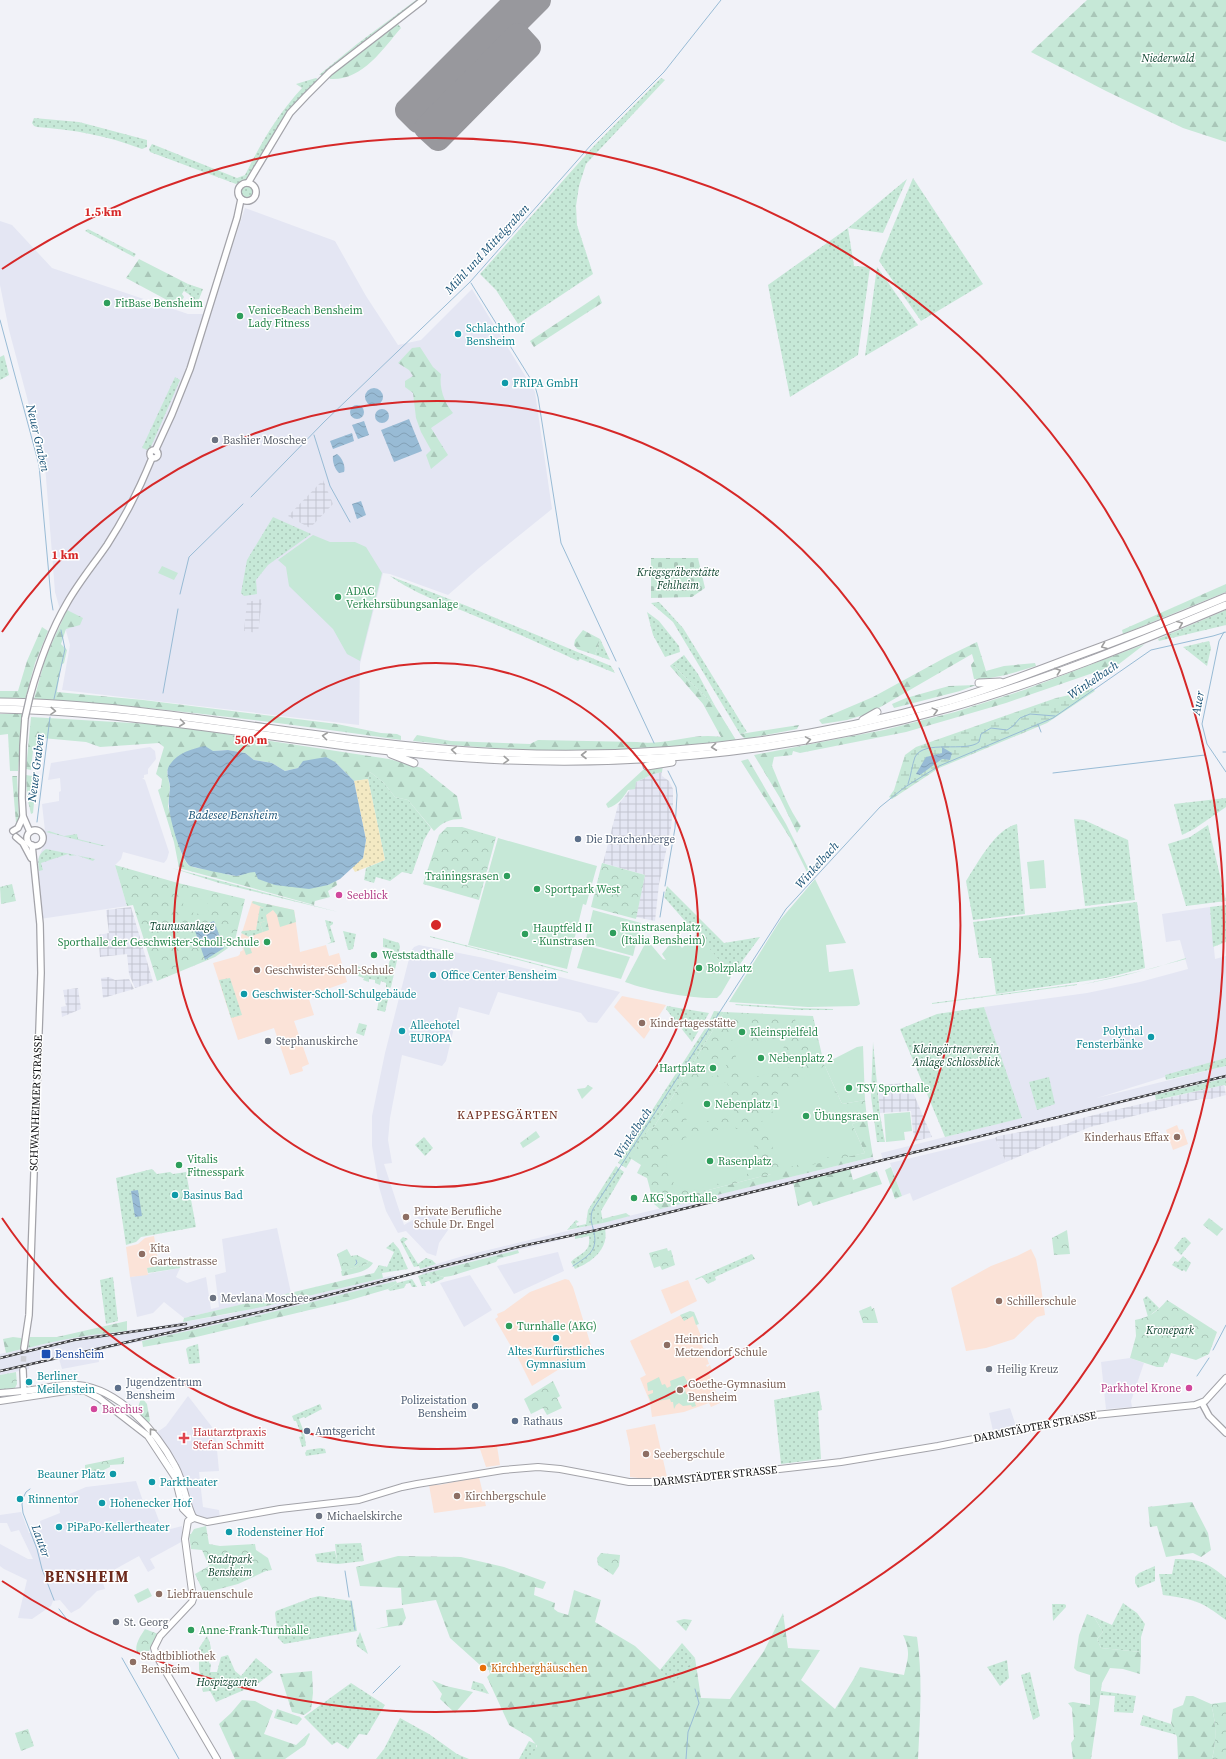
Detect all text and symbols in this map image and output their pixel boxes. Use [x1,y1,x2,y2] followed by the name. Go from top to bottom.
[1141,51,1195,66] park label: Niederwald
[440,200,533,298] water label: Mühl und Mittelgraben
[84,204,122,220] text: 1.5 km
[115,296,203,311] place label: FitBase Bensheim
[102,298,112,308] marker: FitBase Bensheim
[248,303,363,331] place label: VeniceBeach Bensheim Lady Fitness
[235,311,245,321] marker: VeniceBeach Bensheim Lady Fitness
[466,321,525,349] place label: Schlachthof Bensheim
[453,329,463,339] marker: Schlachthof Bensheim
[513,376,579,391] place label: FRIPA GmbH
[500,378,510,388] marker: FRIPA GmbH
[22,402,54,474] water label: Neuer Graben
[223,433,307,448] place label: Bashier Moschee
[210,435,220,445] marker: Bashier Moschee
[51,547,79,563] text: 1 km
[636,565,720,593] park label: Kriegsgräberstätte Fehlheim
[346,584,459,612] place label: ADAC Verkehrsübungsanlage
[333,592,343,602] marker: ADAC Verkehrsübungsanlage
[1176,620,1183,628] one-way arrow
[1101,641,1108,649] one-way arrow
[1065,657,1122,703] water label: Winkelbach
[1055,667,1062,676] one-way arrow
[1188,688,1208,717] water label: Auer
[50,707,56,715] one-way arrow
[932,708,938,716] one-way arrow
[179,718,185,727] one-way arrow
[235,732,268,748] text: 500 m
[322,732,328,741] one-way arrow
[24,733,48,804] water label: Neuer Graben
[805,737,811,745] one-way arrow
[711,742,717,751] one-way arrow
[451,746,457,755] one-way arrow
[581,751,587,759] one-way arrow
[503,756,509,764] one-way arrow
[187,807,278,823] water label: Badesee Bensheim
[586,832,675,847] place label: Die Drachenberge
[573,834,583,844] marker: Die Drachenberge
[792,838,843,892] water label: Winkelbach
[425,869,499,884] place label: Trainingsrasen
[502,871,512,881] marker: Trainingsrasen
[545,882,620,897] place label: Sportpark West
[532,884,542,894] marker: Sportpark West
[347,888,389,903] place label: Seeblick
[334,890,344,900] marker: Seeblick
[429,918,443,932] centre of rings
[150,919,215,934] park label: Taunusanlage
[621,920,705,948] place label: Kunstrasenplatz (Italia Bensheim)
[533,921,595,949] place label: Hauptfeld II - Kunstrasen
[608,928,618,938] marker: Kunstrasenplatz (Italia Bensheim)
[520,929,530,939] marker: Hauptfeld II - Kunstrasen
[58,935,259,950] place label: Sporthalle der Geschwister-Scholl-Schule
[262,937,272,947] marker: Sporthalle der Geschwister-Scholl-Schule
[382,948,454,963] place label: Weststadthalle
[369,950,379,960] marker: Weststadthalle
[707,961,752,976] place label: Bolzplatz
[265,963,394,978] place label: Geschwister-Scholl-Schule
[694,963,704,973] marker: Bolzplatz
[252,965,262,975] marker: Geschwister-Scholl-Schule
[441,968,557,983] place label: Office Center Bensheim
[428,970,438,980] marker: Office Center Bensheim
[252,987,417,1002] place label: Geschwister-Scholl-Schulgebäude
[239,989,249,999] marker: Geschwister-Scholl-Schulgebäude
[650,1016,736,1031] place label: Kindertagesstätte
[410,1018,460,1046] place label: Alleehotel EUROPA
[637,1018,647,1028] marker: Kindertagesstätte
[1076,1024,1143,1052] place label: Polythal Fensterbänke
[750,1025,819,1040] place label: Kleinspielfeld
[397,1026,407,1036] marker: Alleehotel EUROPA
[737,1027,747,1037] marker: Kleinspielfeld
[1146,1032,1156,1042] marker: Polythal Fensterbänke
[26,1034,46,1171] street label: SCHWANHEIMER STRASSE
[276,1034,358,1049] place label: Stephanuskirche
[263,1036,273,1046] marker: Stephanuskirche
[911,1042,1001,1070] park label: Kleingärtnerverein Anlage Schlossblick
[769,1051,833,1066] place label: Nebenplatz 2
[756,1053,766,1063] marker: Nebenplatz 2
[659,1061,705,1076] place label: Hartplatz
[708,1063,718,1073] marker: Hartplatz
[857,1081,930,1096] place label: TSV Sporthalle
[844,1083,854,1093] marker: TSV Sporthalle
[715,1097,779,1112] place label: Nebenplatz 1
[702,1099,712,1109] marker: Nebenplatz 1
[611,1104,656,1162] water label: Winkelbach
[457,1107,559,1123] district label: KAPPESGÄRTEN
[814,1108,879,1124] place label: Übungsrasen
[801,1111,811,1121] marker: Übungsrasen
[1084,1130,1169,1145] place label: Kinderhaus Effax
[1172,1132,1182,1142] marker: Kinderhaus Effax
[187,1152,245,1180] place label: Vitalis Fitnesspark
[718,1154,771,1169] place label: Rasenplatz
[705,1156,715,1166] marker: Rasenplatz
[174,1160,184,1170] marker: Vitalis Fitnesspark
[183,1188,243,1203] place label: Basinus Bad
[170,1190,180,1200] marker: Basinus Bad
[642,1191,717,1206] place label: AKG Sporthalle
[629,1193,639,1203] marker: AKG Sporthalle
[414,1204,502,1232] place label: Private Berufliche Schule Dr. Engel
[401,1212,411,1222] marker: Private Berufliche Schule Dr. Engel
[150,1241,218,1269] place label: Kita Gartenstrasse
[137,1249,147,1259] marker: Kita Gartenstrasse
[221,1291,309,1306] place label: Mevlana Moschee
[208,1293,218,1303] marker: Mevlana Moschee
[1007,1294,1077,1309] place label: Schillerschule
[994,1296,1004,1306] marker: Schillerschule
[517,1319,597,1334] place label: Turnhalle (AKG)
[504,1321,514,1331] marker: Turnhalle (AKG)
[1145,1323,1195,1338] park label: Kronepark
[675,1332,768,1360] place label: Heinrich Metzendorf Schule
[551,1333,561,1343] marker: Altes Kurfürstliches Gymnasium
[662,1340,672,1350] marker: Heinrich Metzendorf Schule
[507,1344,605,1372] place label: Altes Kurfürstliches Gymnasium
[55,1347,104,1362] place label: Bensheim
[40,1348,52,1360] marker: Bensheim
[997,1362,1058,1377] place label: Heilig Kreuz
[984,1364,994,1374] marker: Heilig Kreuz
[37,1369,95,1397] place label: Berliner Meilenstein
[125,1375,202,1403] place label: Jugendzentrum Bensheim
[24,1377,34,1387] marker: Berliner Meilenstein
[688,1377,786,1405] place label: Goethe-Gymnasium Bensheim
[1101,1381,1181,1396] place label: Parkhotel Krone
[113,1383,123,1393] marker: Jugendzentrum Bensheim
[1184,1383,1194,1393] marker: Parkhotel Krone
[675,1385,685,1395] marker: Goethe-Gymnasium Bensheim
[401,1393,467,1421] place label: Polizeistation Bensheim
[470,1401,480,1411] marker: Polizeistation Bensheim
[102,1402,143,1417] place label: Bacchus
[89,1404,99,1414] marker: Bacchus
[972,1408,1098,1446] street label: DARMSTÄDTER STRASSE
[523,1414,563,1429] place label: Rathaus
[510,1416,520,1426] marker: Rathaus
[315,1424,375,1439] place label: Amtsgericht
[193,1425,266,1453] place label: Hautarztpraxis Stefan Schmitt
[302,1426,312,1436] marker: Amtsgericht
[150,1429,157,1436] one-way arrow
[178,1432,190,1444] marker: Hautarztpraxis Stefan Schmitt
[654,1447,725,1462] place label: Seebergschule
[641,1449,651,1459] marker: Seebergschule
[652,1462,778,1490] street label: DARMSTÄDTER STRASSE
[37,1467,105,1482] place label: Beauner Platz
[108,1469,118,1479] marker: Beauner Platz
[160,1475,218,1490] place label: Parktheater
[147,1477,157,1487] marker: Parktheater
[465,1489,546,1504] place label: Kirchbergschule
[452,1491,462,1501] marker: Kirchbergschule
[28,1492,79,1507] place label: Rinnentor
[15,1494,25,1504] marker: Rinnentor
[110,1496,192,1511] place label: Hohenecker Hof
[97,1498,107,1508] marker: Hohenecker Hof
[327,1509,403,1524] place label: Michaelskirche
[314,1511,324,1521] marker: Michaelskirche
[67,1520,170,1535] place label: PiPaPo-Kellertheater
[27,1522,55,1561] water label: Lauter
[54,1522,64,1532] marker: PiPaPo-Kellertheater
[237,1525,325,1540] place label: Rodensteiner Hof
[224,1527,234,1537] marker: Rodensteiner Hof
[207,1552,253,1580] park label: Stadtpark Bensheim
[45,1566,129,1587] district label: BENSHEIM
[167,1587,254,1602] place label: Liebfrauenschule
[154,1589,164,1599] marker: Liebfrauenschule
[124,1615,169,1630] place label: St. Georg
[111,1617,121,1627] marker: St. Georg
[199,1623,309,1638] place label: Anne-Frank-Turnhalle
[186,1625,196,1635] marker: Anne-Frank-Turnhalle
[141,1649,217,1677] place label: Stadtbibliothek Bensheim
[128,1657,138,1667] marker: Stadtbibliothek Bensheim
[491,1661,588,1676] place label: Kirchberghäuschen
[478,1663,488,1673] marker: Kirchberghäuschen
[195,1675,258,1690] park label: Hospizgarten

